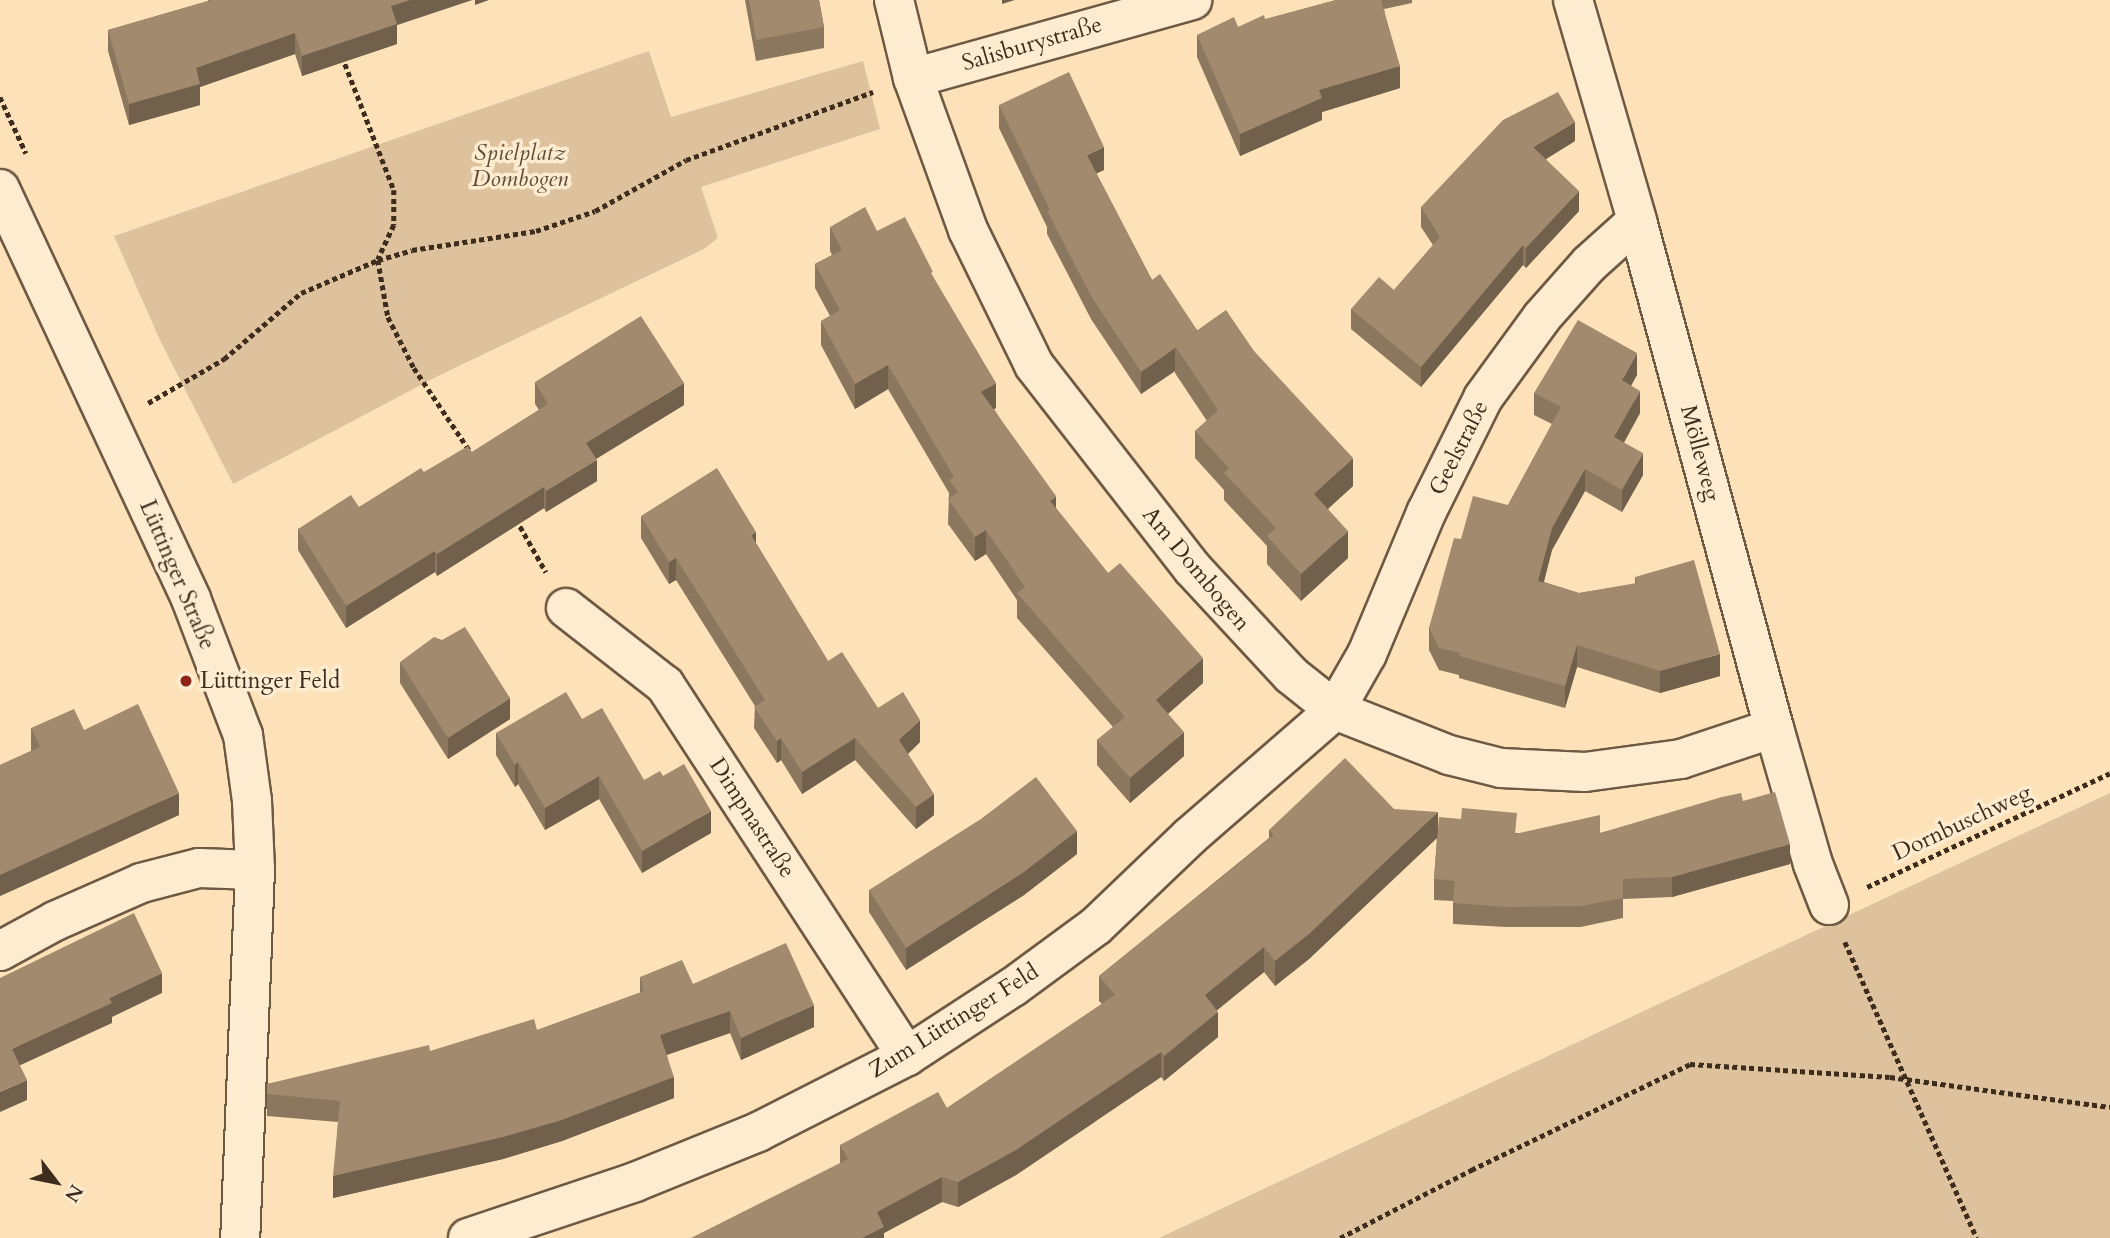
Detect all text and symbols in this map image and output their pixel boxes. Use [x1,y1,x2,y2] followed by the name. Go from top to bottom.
[959,11,1105,77] street label: Salisburystraße
[472,139,568,193] park label: Spielplatz Dombogen
[1423,396,1495,500] street label: Geelstraße
[1674,402,1726,504] street label: Mölleweg
[133,496,221,654] street label: Lüttinger Straße
[1136,501,1256,637] street label: Am Dombogen
[200,667,340,695] place label: Lüttinger Feld
[178,673,194,689] marker: Lüttinger Feld
[703,753,801,883] street label: Dimpnastraße
[1888,779,2036,867] street label: Dornbuschweg
[864,958,1044,1084] street label: Zum Lüttinger Feld
[21,1147,91,1217] north arrow
[58,1179,89,1207] text: N

